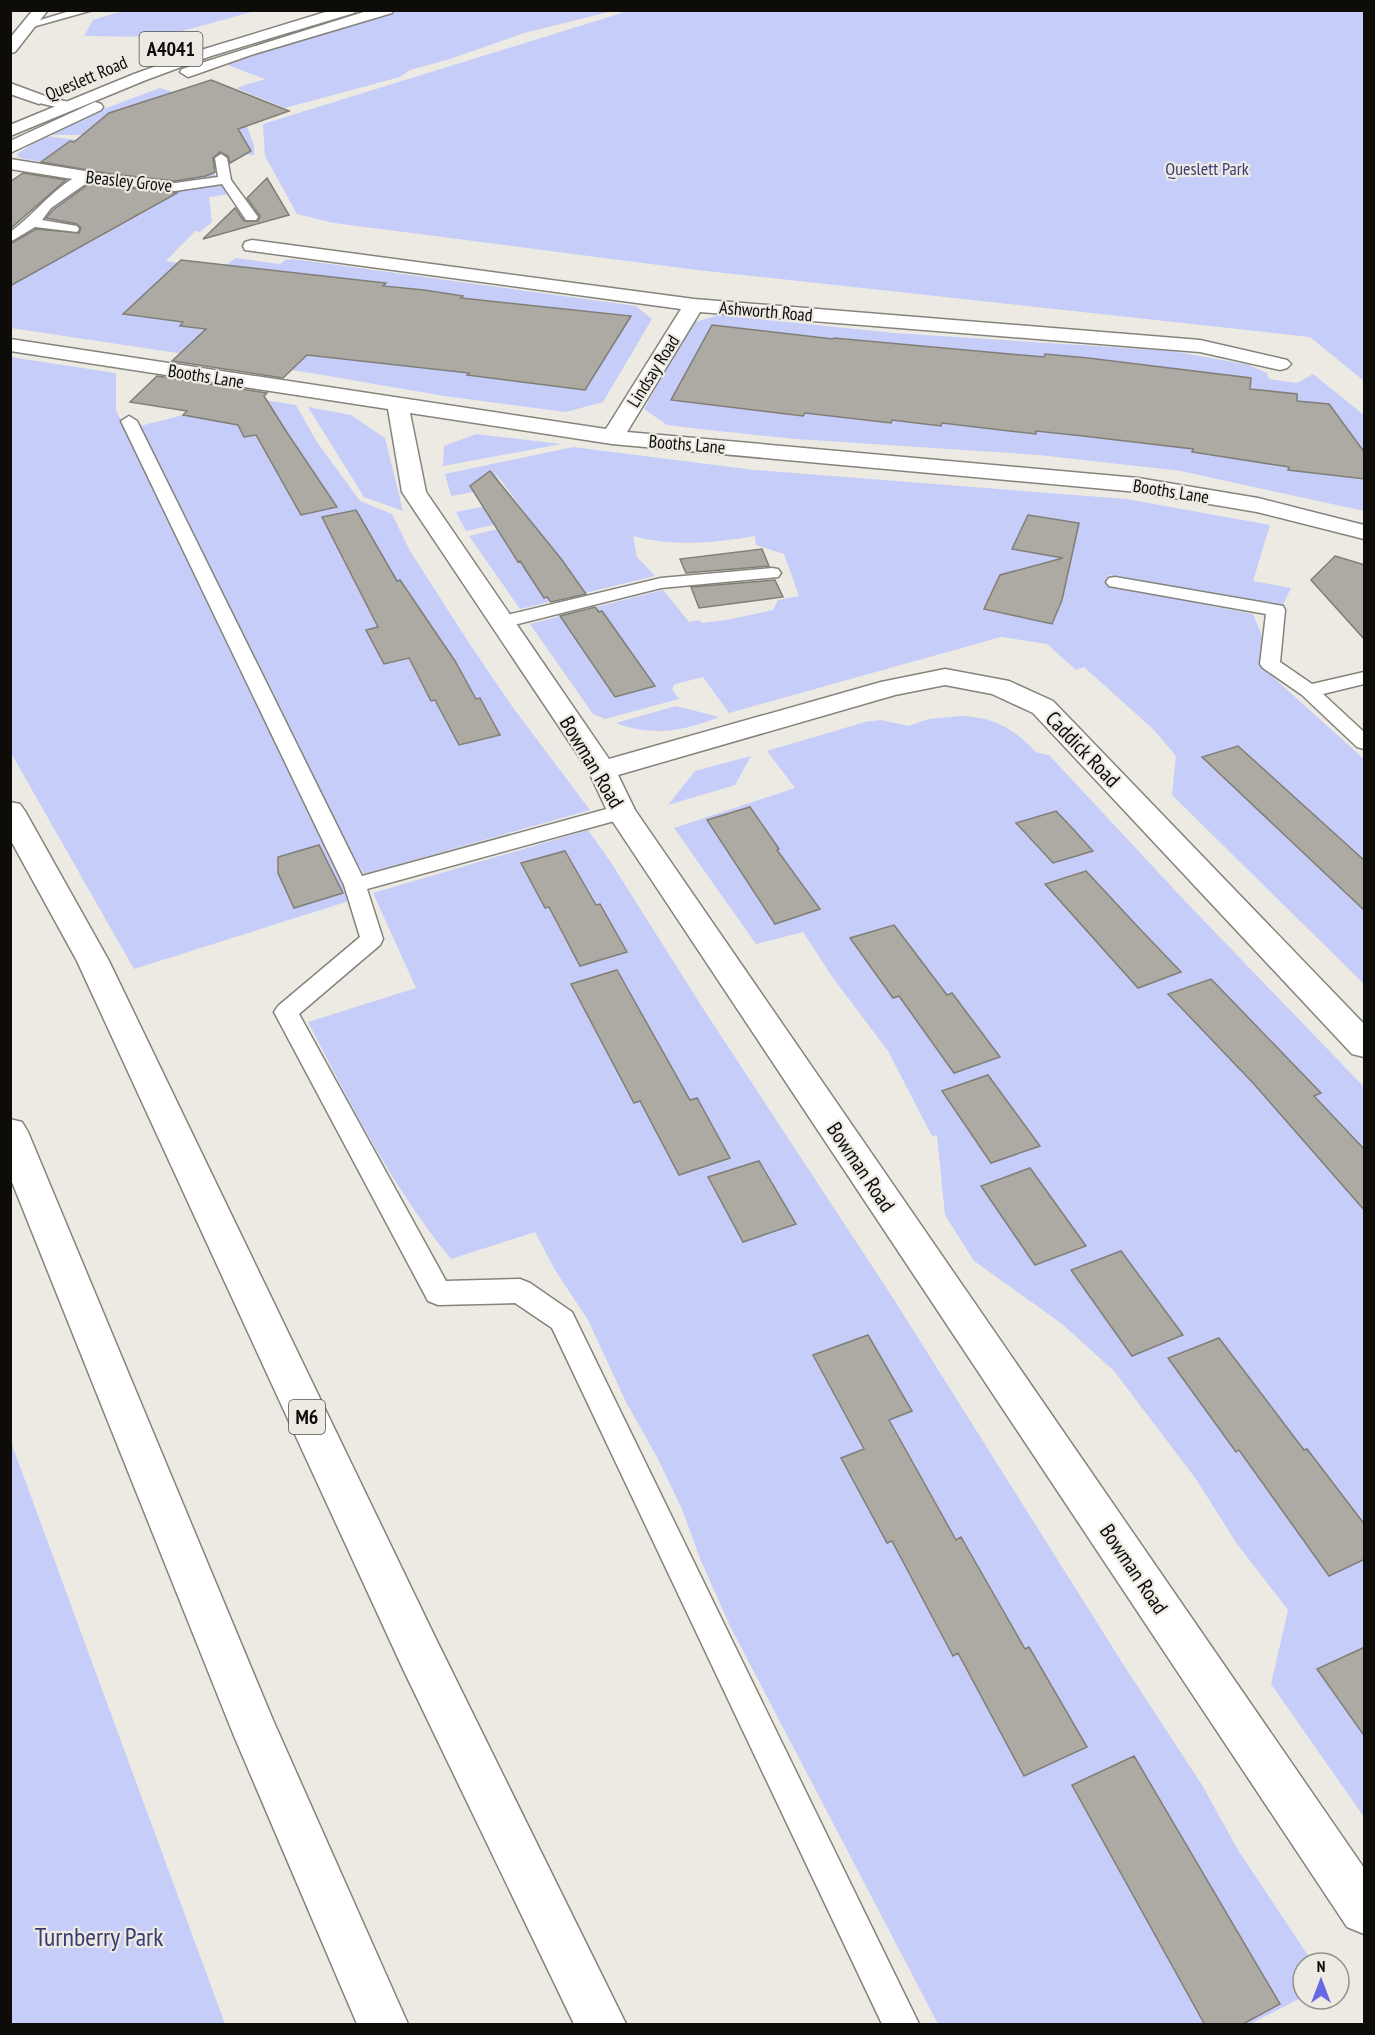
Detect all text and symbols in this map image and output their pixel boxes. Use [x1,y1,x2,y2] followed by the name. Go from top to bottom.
[140,32,202,66] road number: A4041
[41,50,131,106] street label: Queslett Road
[1165,157,1249,180] park label: Queslett Park
[85,165,173,197] street label: Beasley Grove
[718,295,814,327] street label: Ashworth Road
[622,331,684,411] street label: Lindsay Road
[166,359,246,393] street label: Booths Lane
[648,429,726,459] street label: Booths Lane
[1131,474,1211,508] street label: Booths Lane
[1040,705,1126,793] street label: Caddick Road
[554,711,630,813] street label: Bowman Road
[821,1117,901,1217] street label: Bowman Road
[289,1400,325,1434] road number: M6
[1094,1519,1174,1619] street label: Bowman Road
[35,1920,163,1953] park label: Turnberry Park
[1291,1951,1351,2011] north arrow
[1317,1956,1325,1976] text: N

